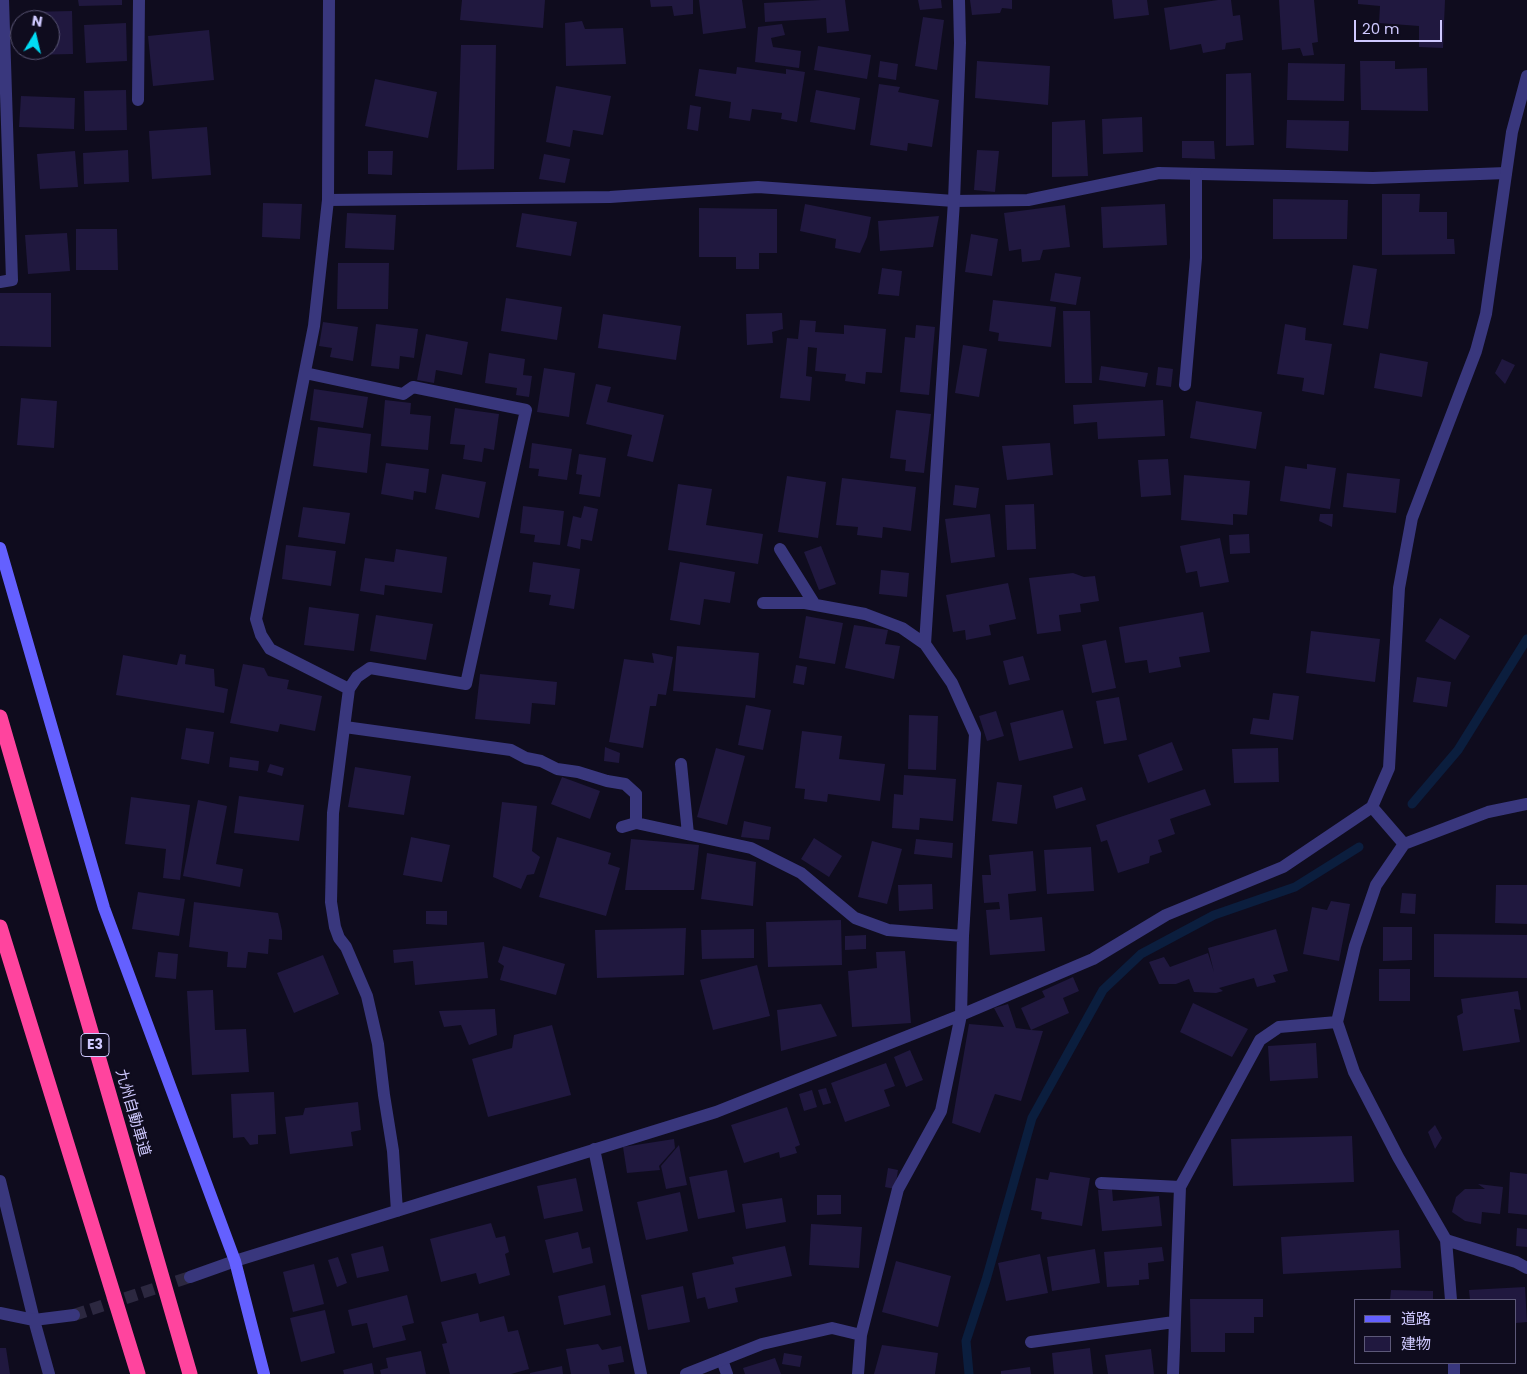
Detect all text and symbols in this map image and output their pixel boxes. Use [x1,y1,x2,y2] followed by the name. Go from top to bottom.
[10,10,60,60] north arrow
[30,10,44,32] text: N
[1357,10,1444,42] scale bar
[1362,18,1400,39] text: 20 m
[81,1034,109,1056] road number: E3
[111,1067,153,1159] street label: 九州自動車道
[1354,1299,1517,1364] legend
[1401,1308,1431,1329] text: 道路
[1401,1333,1431,1354] text: 建物

